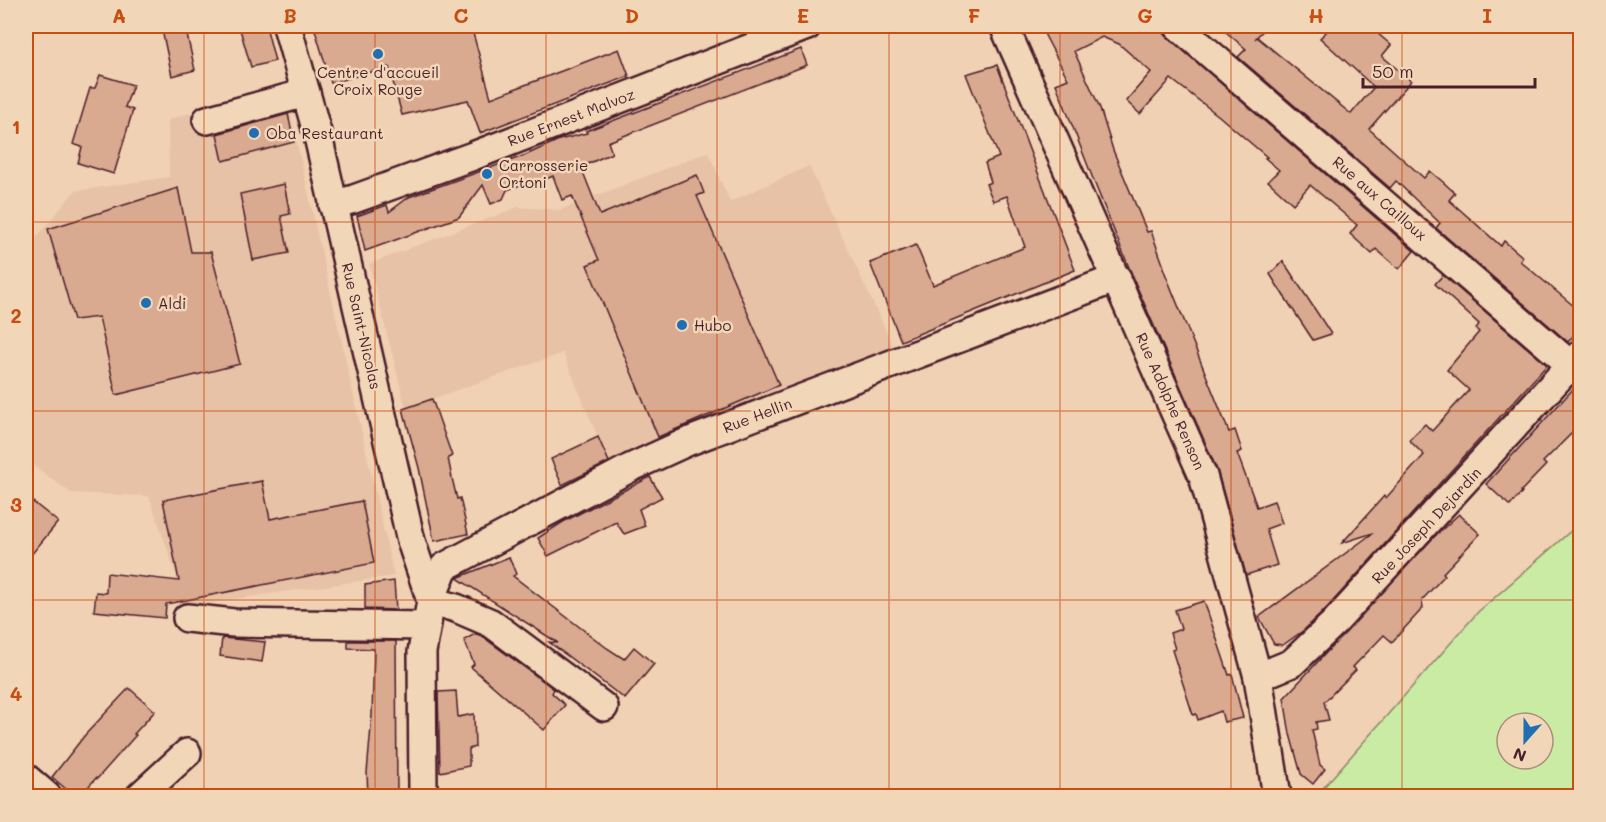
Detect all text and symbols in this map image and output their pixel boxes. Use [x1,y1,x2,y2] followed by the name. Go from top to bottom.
[112,2,126,28] text: A
[283,2,297,28] text: B
[454,2,469,28] text: C
[625,2,639,28] text: D
[797,2,809,28] text: E
[968,2,981,28] text: F
[1137,2,1153,28] text: G
[1308,2,1324,28] text: H
[1482,2,1492,28] text: I
[371,47,385,61] marker: Centre d'accueil Croix Rouge
[1363,51,1536,89] scale bar
[1372,59,1414,83] text: 50 m
[317,62,439,99] place label: Centre d'accueil Croix Rouge
[505,84,637,150] street label: Rue Ernest Malvoz
[12,113,20,139] text: 1
[266,123,384,143] place label: Oba Restaurant
[247,126,261,140] marker: Oba Restaurant
[1329,151,1432,245] street label: Rue aux Cailloux
[499,155,588,192] place label: Carrosserie Ortoni
[480,167,494,181] marker: Carrosserie Ortoni
[338,261,386,391] street label: Rue Saint-Nicolas
[158,293,186,313] place label: Aldi
[139,296,153,310] marker: Aldi
[10,302,22,328] text: 2
[694,315,731,335] place label: Hubo
[675,318,689,332] marker: Hubo
[1132,329,1210,473] street label: Rue Adolphe Renson
[720,393,794,437] street label: Rue Hellin
[1367,463,1485,587] street label: Rue Joseph Dejardin
[10,491,22,517] text: 3
[10,680,23,706] text: 4
[1495,711,1555,771] north arrow
[1510,743,1529,767] text: N

